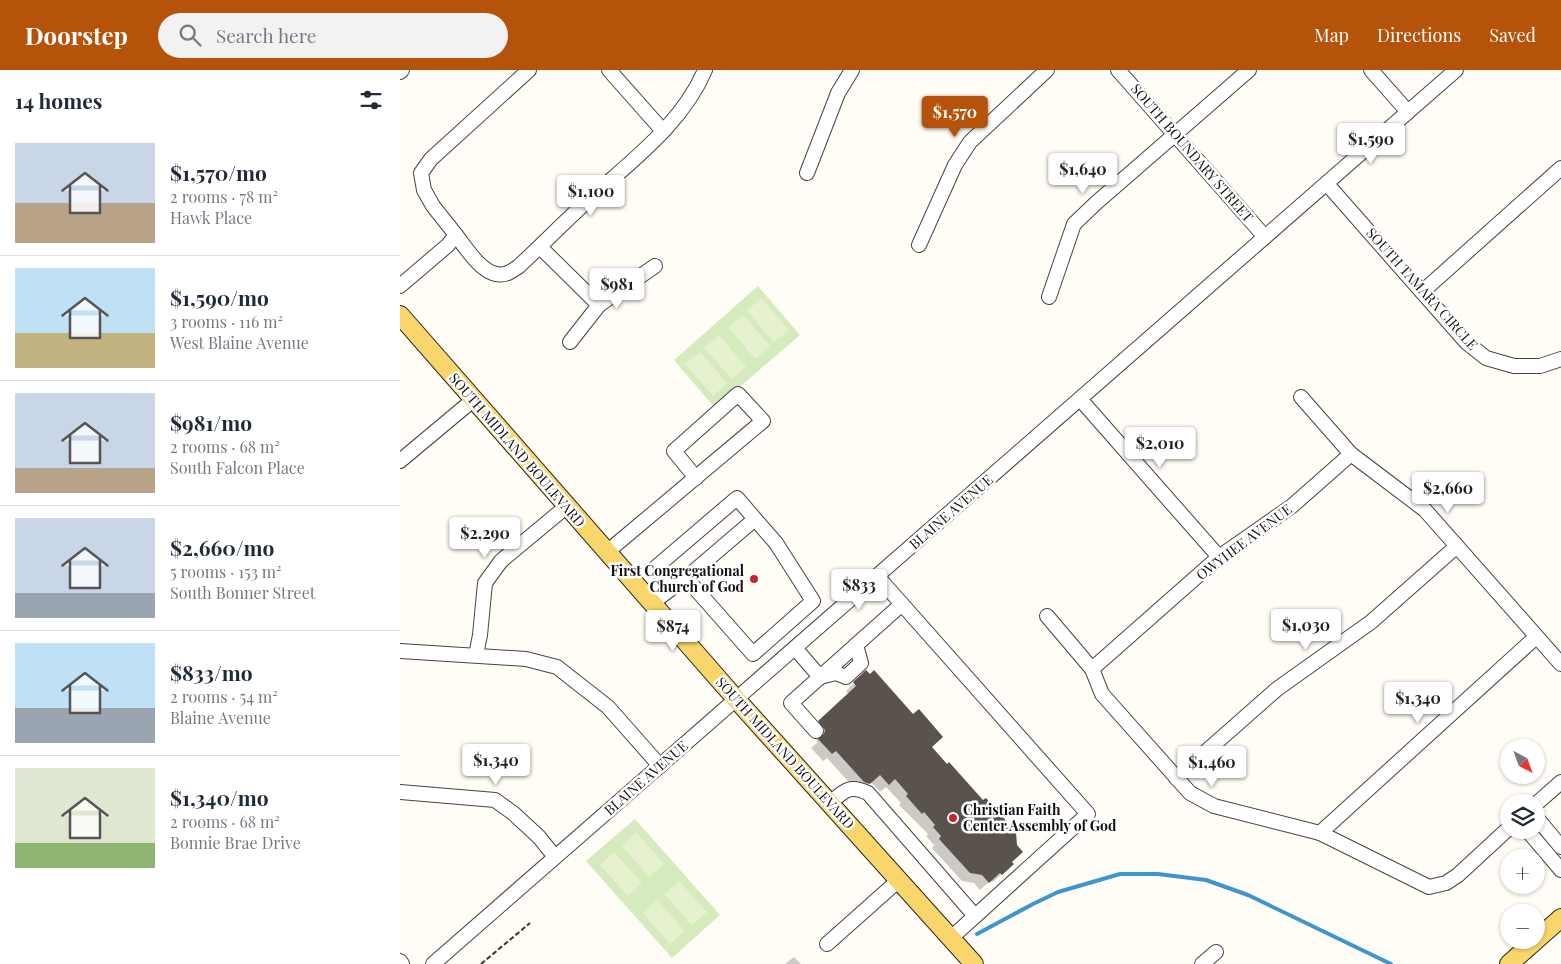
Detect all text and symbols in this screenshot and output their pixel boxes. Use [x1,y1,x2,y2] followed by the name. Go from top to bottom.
[158,13,508,58] search box
[25,19,128,51] text: Doorstep
[176,21,204,49] icon: search
[216,22,316,48] text: Search here
[1314,23,1349,47] text: Map
[1377,23,1461,47] text: Directions
[1489,23,1536,47] text: Saved
[1127,79,1258,226] street label: SOUTH BOUNDARY STREET
[15,86,102,114] text: 14 homes
[357,86,385,114] icon: filters
[914,96,996,138] pin: $1,570
[933,101,977,122] text: $1,570
[1330,122,1412,165] pin: $1,590
[1348,128,1394,149] text: $1,590
[1042,152,1124,195] pin: $1,640
[170,158,267,186] text: $1,570/mo
[1059,158,1107,179] text: $1,640
[55,163,115,223] icon: home
[550,174,632,217] pin: $1,100
[568,180,614,201] text: $1,100
[170,186,278,207] text: 2 rooms · 78 m²
[170,207,252,228] text: Hawk Place
[1362,223,1482,354] street label: SOUTH TAMARA CIRCLE
[587,268,647,310] pin: $981
[600,273,634,294] text: $981
[170,283,269,311] text: $1,590/mo
[55,288,115,348] icon: home
[170,311,283,332] text: 3 rooms · 116 m²
[170,332,309,353] text: West Blaine Avenue
[445,369,590,531] street label: SOUTH MIDLAND BOULEVARD
[170,408,252,436] text: $981/mo
[55,413,115,473] icon: home
[1119,426,1201,469] pin: $2,010
[1136,432,1184,453] text: $2,010
[170,436,280,457] text: 2 rooms · 68 m²
[170,457,305,478] text: South Falcon Place
[905,470,997,553] street label: BLAINE AVENUE
[1407,472,1489,514] pin: $2,660
[1423,477,1473,498] text: $2,660
[1192,499,1295,584] street label: OWYHEE AVENUE
[444,516,526,559] pin: $2,290
[460,522,510,543] text: $2,290
[170,533,274,561] text: $2,660/mo
[55,538,115,598] icon: home
[170,561,281,582] text: 5 rooms · 153 m²
[610,561,745,596] place label: First Congregational Church of God
[829,568,889,611] pin: $833
[748,573,760,585] marker: First Congregational Church of God
[842,574,876,595] text: $833
[170,582,315,603] text: South Bonner Street
[1265,608,1347,651] pin: $1,030
[643,610,703,652] pin: $874
[1282,614,1330,635] text: $1,030
[656,615,690,636] text: $874
[170,658,253,686] text: $833/mo
[55,663,115,723] icon: home
[712,673,859,833] street label: SOUTH MIDLAND BOULEVARD
[1377,682,1459,724] pin: $1,340
[170,686,278,707] text: 2 rooms · 54 m²
[1395,687,1441,708] text: $1,340
[170,707,271,728] text: Blaine Avenue
[600,736,692,819] street label: BLAINE AVENUE
[1500,739,1545,784] north arrow
[1500,739,1545,949] map controls
[455,744,537,786] pin: $1,340
[1171,746,1253,788] pin: $1,460
[473,749,519,770] text: $1,340
[1188,751,1236,772] text: $1,460
[170,783,269,811] text: $1,340/mo
[55,788,115,848] icon: home
[1500,794,1545,839] button: layers
[963,800,1117,835] place label: Christian Faith Center Assembly of God
[170,811,280,832] text: 2 rooms · 68 m²
[947,812,959,824] marker: Christian Faith Center Assembly of God
[170,832,301,853] text: Bonnie Brae Drive
[1500,849,1545,894] button: +
[1500,904,1545,949] button: −

